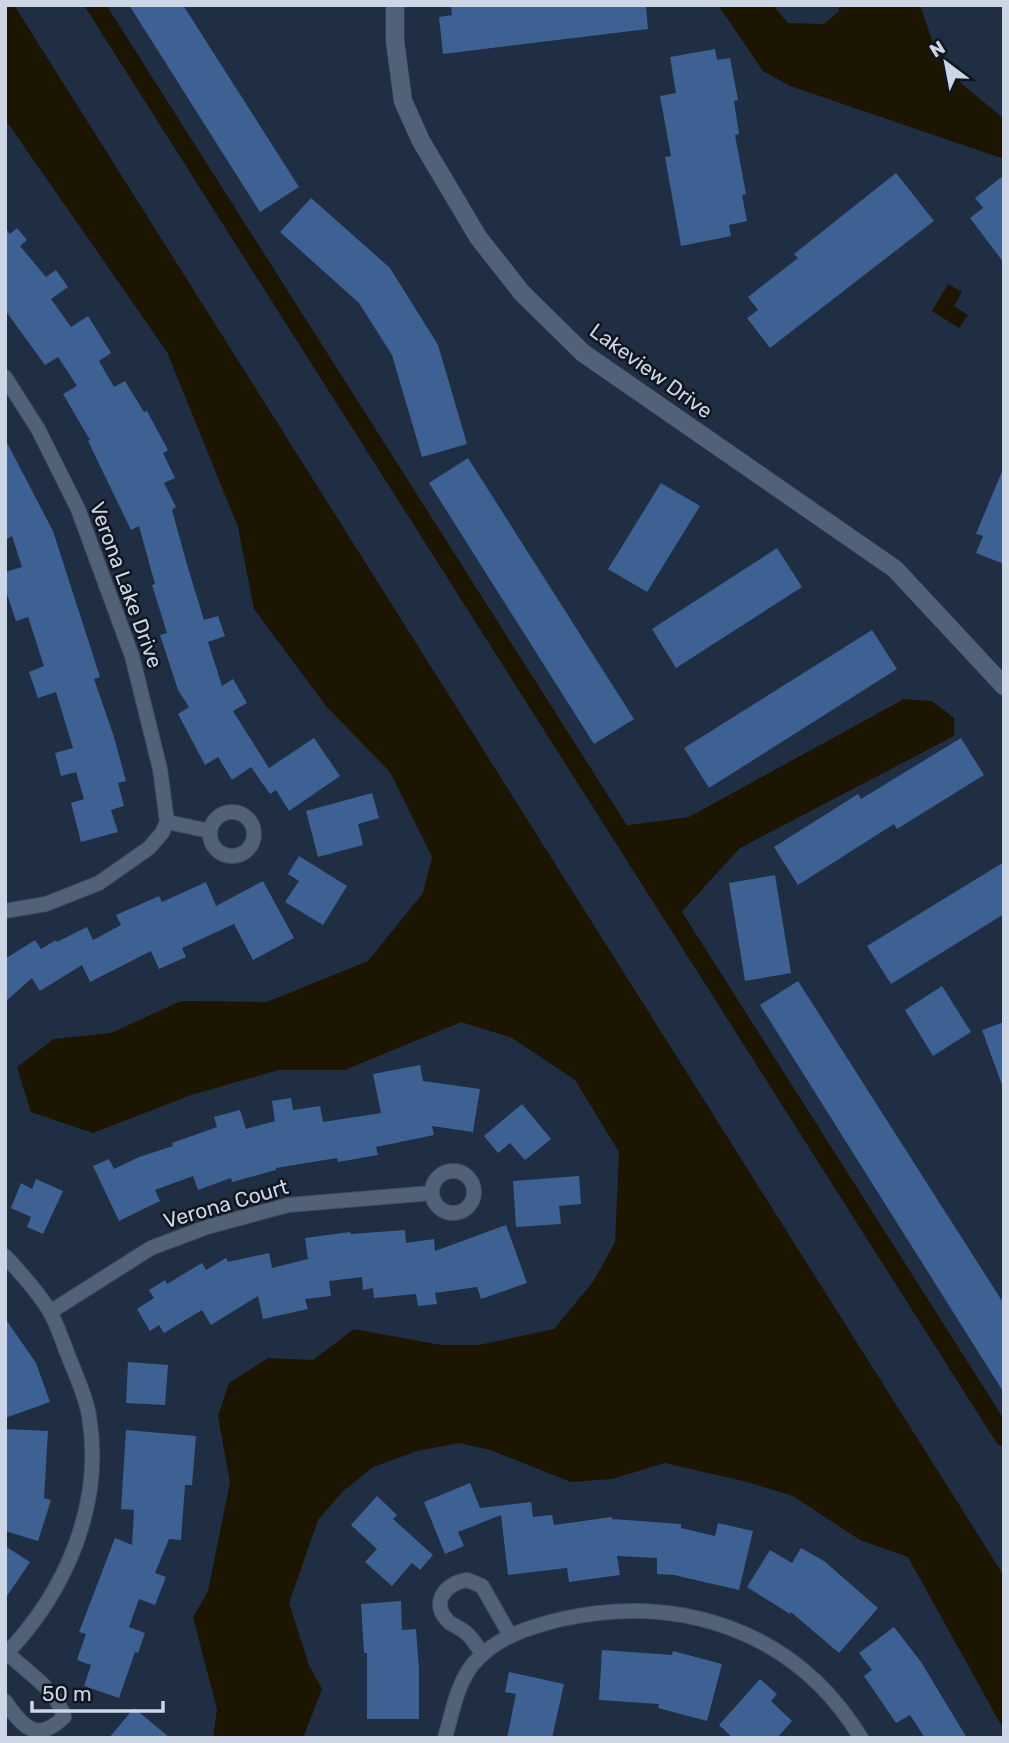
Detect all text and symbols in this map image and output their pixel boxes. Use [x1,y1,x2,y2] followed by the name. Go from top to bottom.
[911,28,981,98] north arrow
[925,36,949,62] text: N
[585,318,717,423] street label: Lakeview Drive
[85,498,168,671] street label: Verona Lake Drive
[161,1174,291,1233] street label: Verona Court
[32,1670,163,1714] scale bar
[42,1681,92,1706] text: 50 m

